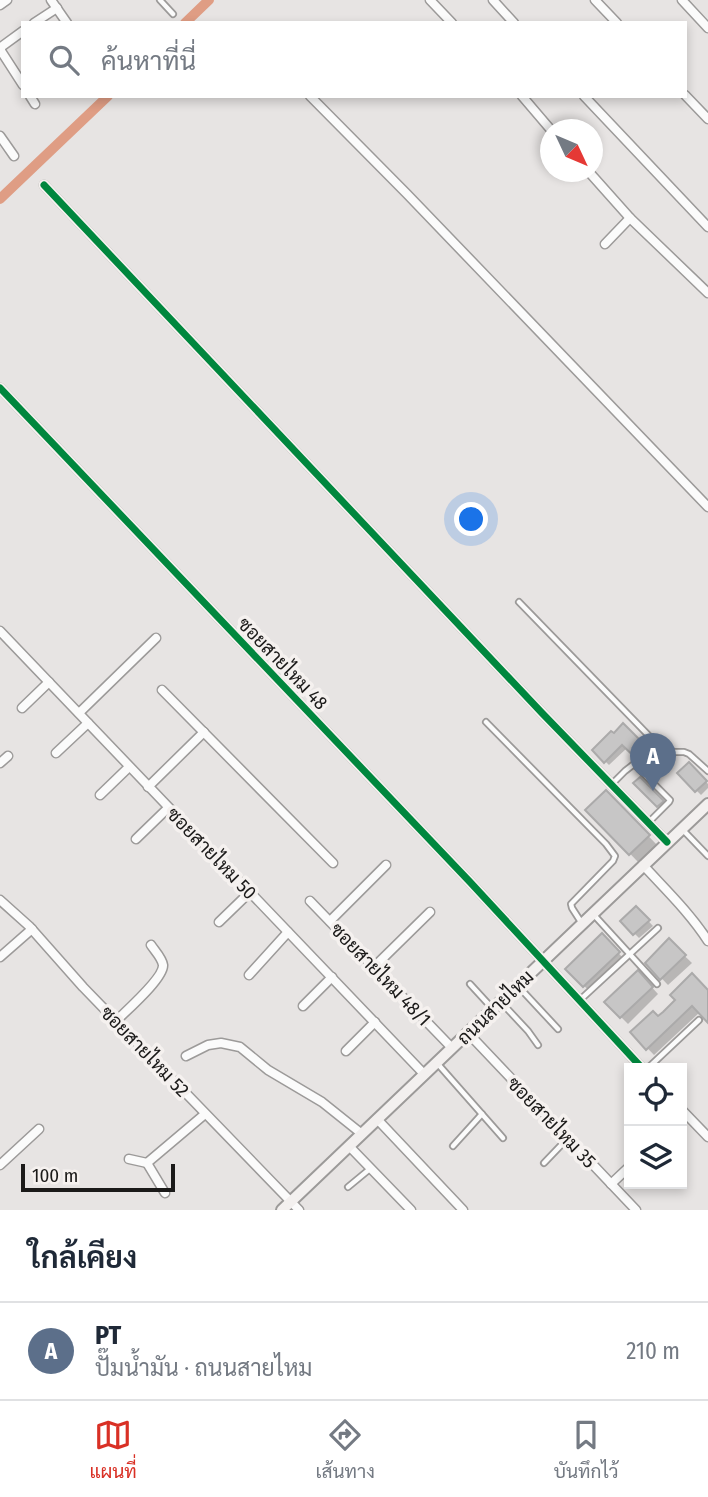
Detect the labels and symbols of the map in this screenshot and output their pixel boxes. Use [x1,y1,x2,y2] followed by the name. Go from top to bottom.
[540,119,603,182] north arrow
[454,502,488,536] your location
[233,612,333,714] street label: ซอยสายไหม 48
[630,733,676,791] pin: A
[162,802,262,904] street label: ซอยสายไหม 50
[326,917,436,1031] street label: ซอยสายไหม 48/1
[452,964,538,1050] street label: ถนนสายไหม
[96,1000,194,1102] street label: ซอยสายไหม 52
[502,1071,602,1173] street label: ซอยสายไหม 35
[21,1161,175,1193] scale bar

